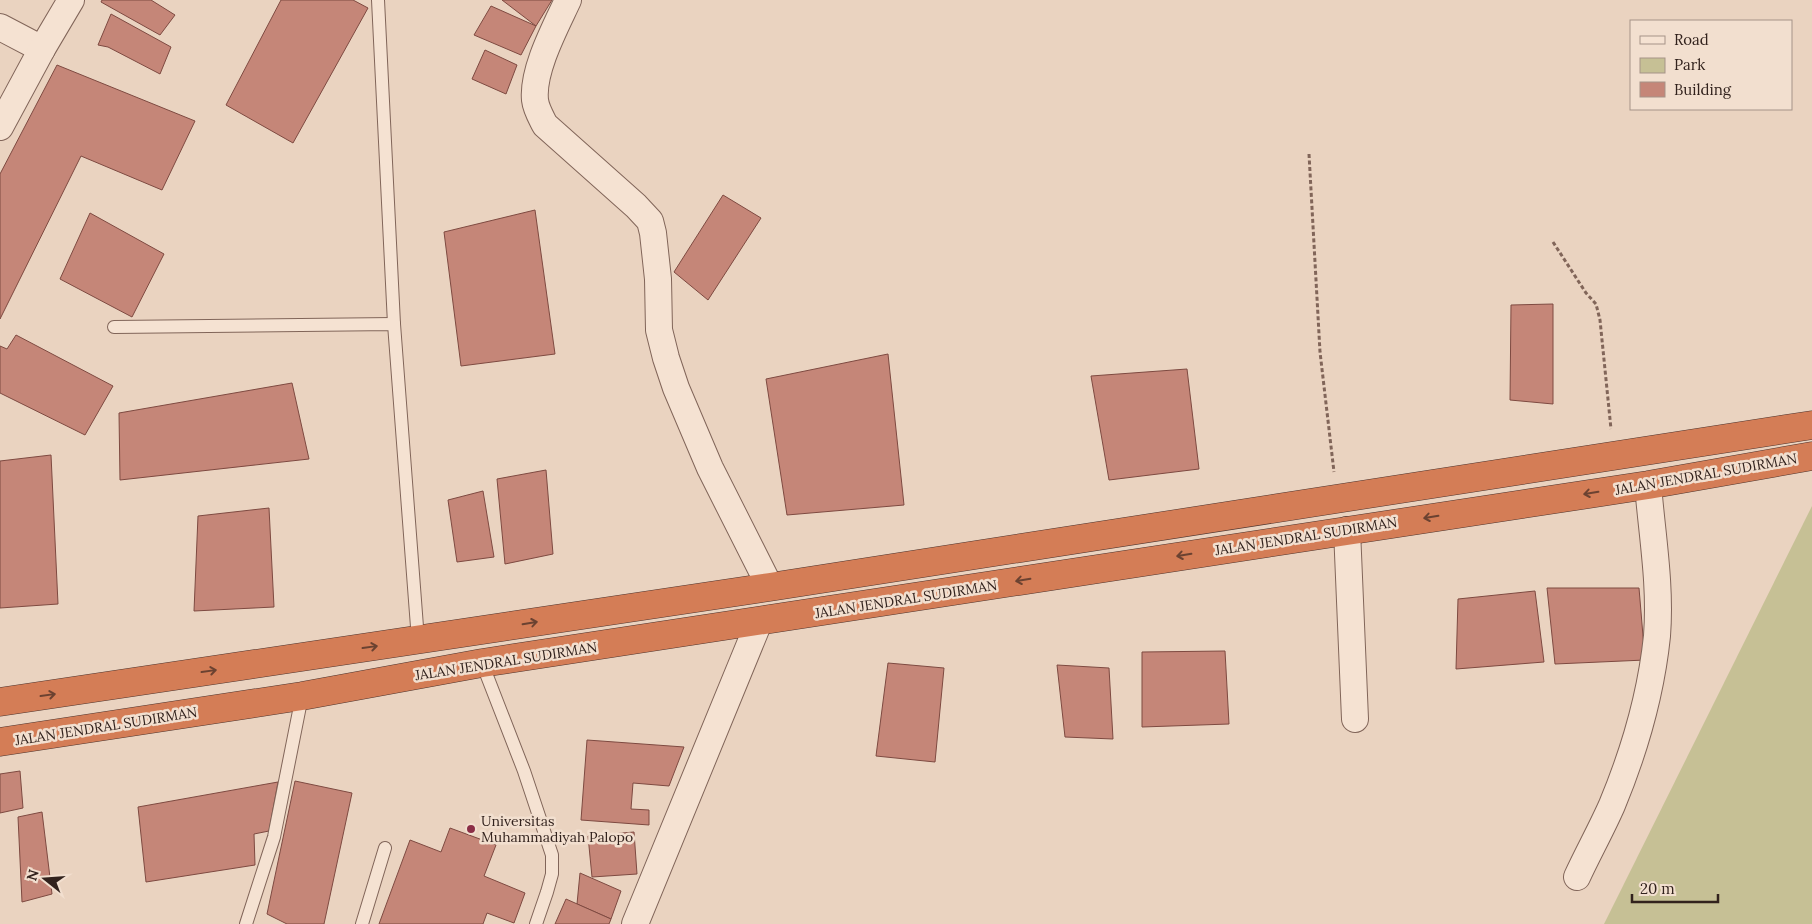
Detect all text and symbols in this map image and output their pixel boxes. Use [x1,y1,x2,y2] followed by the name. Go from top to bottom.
[1630,20,1792,110] legend
[1674,30,1709,49] text: Road
[1674,55,1705,74] text: Park
[1674,80,1732,99] text: Building
[1613,449,1799,499] street label: JALAN JENDRAL SUDIRMAN
[1584,488,1600,498] one-way arrow
[1213,513,1399,559] street label: JALAN JENDRAL SUDIRMAN
[1423,513,1439,523] one-way arrow
[1176,551,1192,561] one-way arrow
[813,576,999,622] street label: JALAN JENDRAL SUDIRMAN
[1015,576,1031,586] one-way arrow
[522,618,538,628] one-way arrow
[413,638,599,684] street label: JALAN JENDRAL SUDIRMAN
[361,642,377,652] one-way arrow
[201,666,217,676] one-way arrow
[40,689,56,699] one-way arrow
[13,703,199,749] street label: JALAN JENDRAL SUDIRMAN
[481,812,633,846] place label: Universitas Muhammadiyah Palopo
[465,823,477,835] marker: Universitas Muhammadiyah Palopo
[20,854,70,904] north arrow
[22,867,43,883] text: N
[1632,872,1718,904] scale bar
[1640,879,1675,898] text: 20 m

